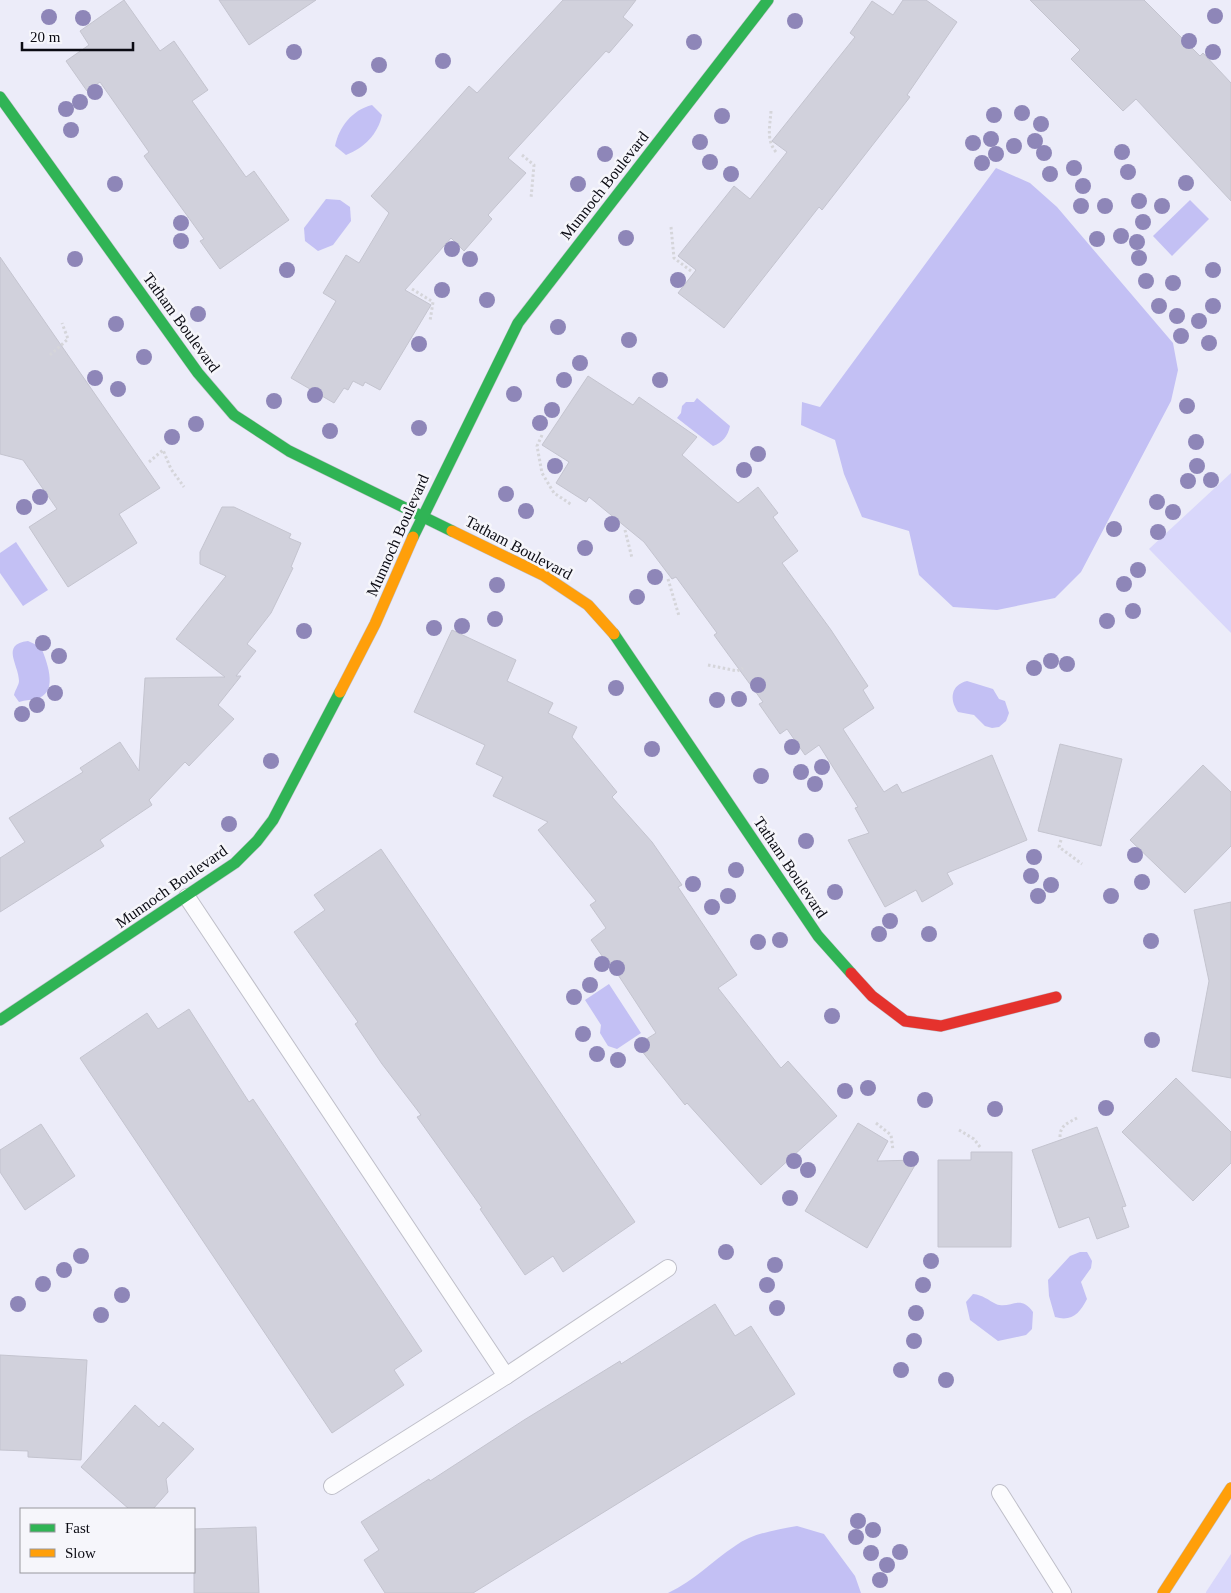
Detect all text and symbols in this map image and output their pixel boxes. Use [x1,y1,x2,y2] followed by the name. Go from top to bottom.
[22,20,134,52] scale bar
[30,29,61,45] text: 20 m
[557,128,652,243] street label: Munnoch Boulevard
[140,269,223,375] street label: Tatham Boulevard
[363,471,432,599] street label: Munnoch Boulevard
[463,512,575,583] street label: Tatham Boulevard
[750,813,831,921] street label: Tatham Boulevard
[112,842,230,931] street label: Munnoch Boulevard
[20,1508,195,1573] legend
[65,1520,91,1536] text: Fast
[65,1545,96,1561] text: Slow

